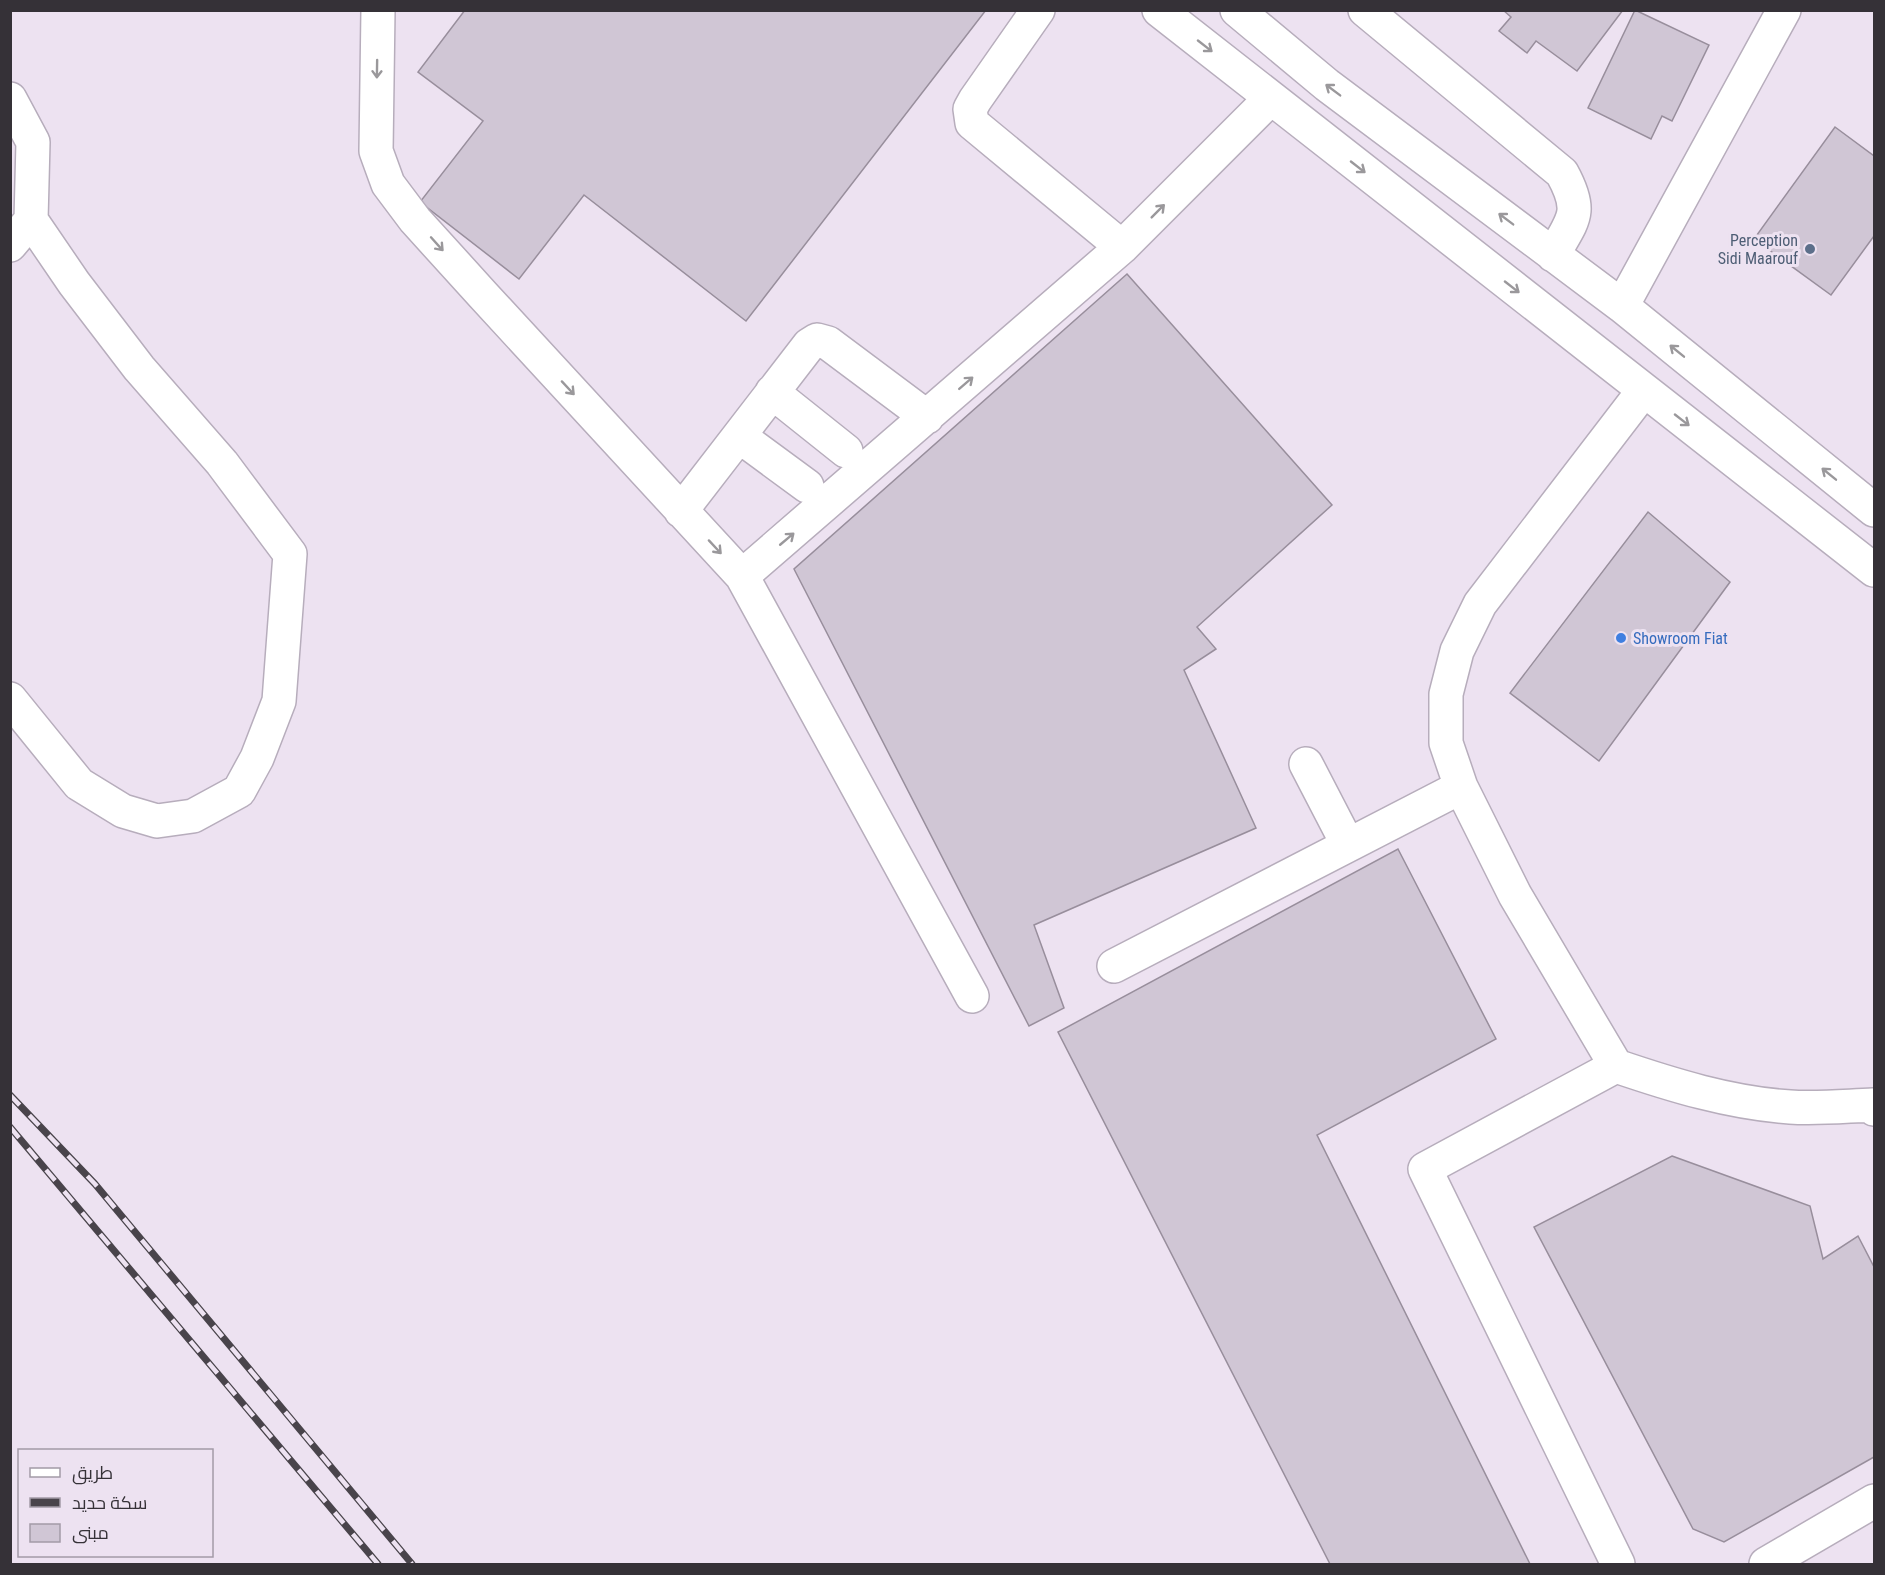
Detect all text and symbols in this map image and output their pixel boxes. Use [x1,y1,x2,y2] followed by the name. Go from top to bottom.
[1197,40,1213,53] one-way arrow
[371,58,383,78] one-way arrow
[1326,83,1342,96] one-way arrow
[1350,160,1366,173] one-way arrow
[1150,204,1165,219] one-way arrow
[1498,213,1514,226] one-way arrow
[1718,231,1798,268] place label: Perception Sidi Maarouf
[430,236,444,251] one-way arrow
[1803,242,1817,256] marker: Perception Sidi Maarouf
[1504,280,1520,293] one-way arrow
[1669,345,1685,358] one-way arrow
[958,376,973,390] one-way arrow
[561,381,575,396] one-way arrow
[1674,413,1690,426] one-way arrow
[1821,467,1837,480] one-way arrow
[779,532,794,546] one-way arrow
[707,540,722,555] one-way arrow
[1633,629,1728,648] place label: Showroom Fiat
[1614,631,1628,645] marker: Showroom Fiat
[18,1449,213,1557] legend
[72,1462,113,1485] text: طريق
[72,1492,147,1513] text: سكة حديد
[72,1522,109,1544] text: مبنى

